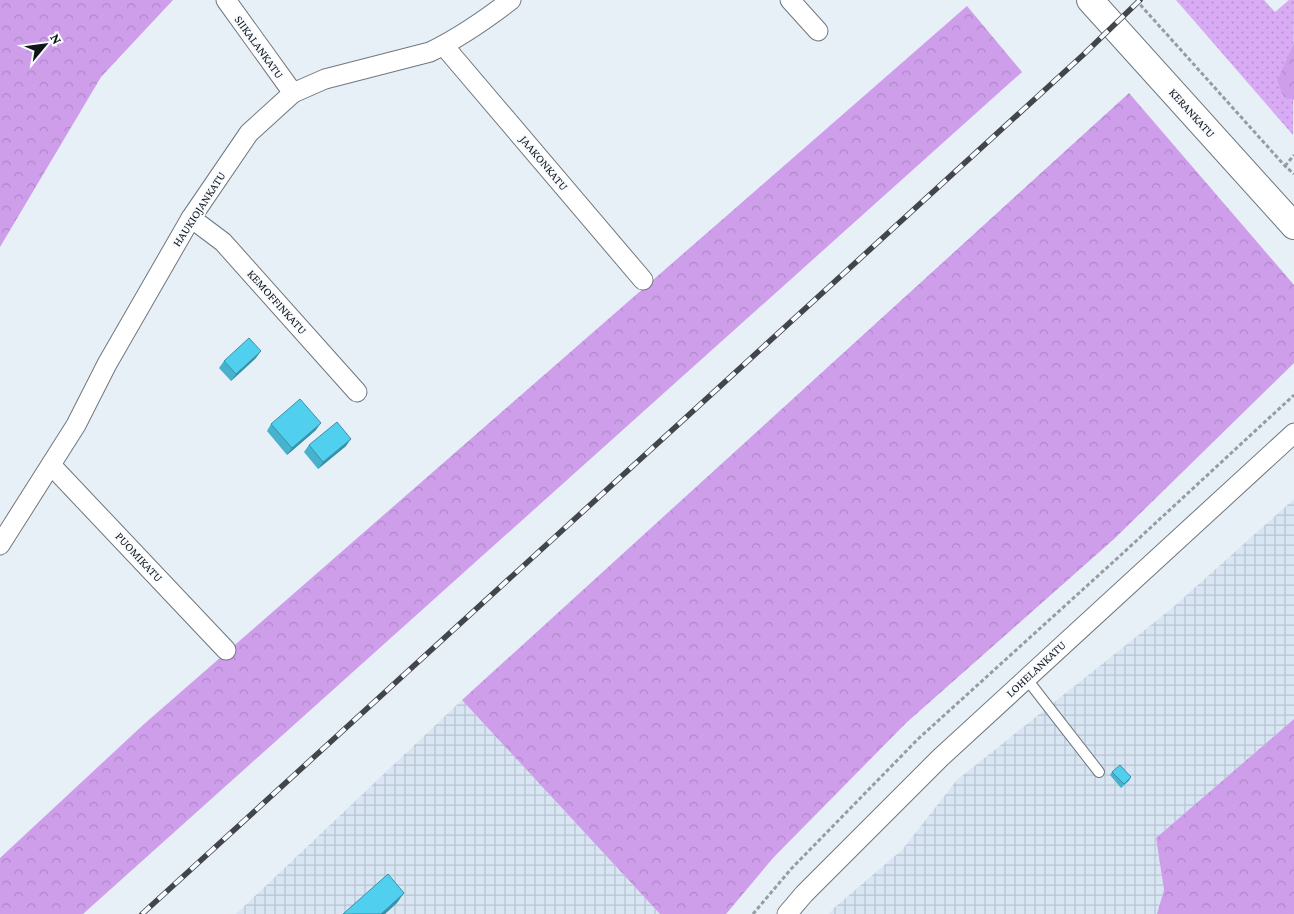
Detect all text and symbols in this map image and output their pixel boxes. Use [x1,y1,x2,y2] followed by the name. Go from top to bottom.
[231,13,287,81] street label: SIIKALANKATU
[20,20,70,70] north arrow
[47,31,66,47] text: N
[1166,85,1218,141] street label: KERANKATU
[516,132,571,193] street label: JAAKONKATU
[170,169,229,249] street label: HAUKIOJANKATU
[244,267,310,337] street label: KEMOFFINKATU
[112,529,166,585] street label: PUOMIKATU
[1003,638,1069,700] street label: LOHELANKATU

